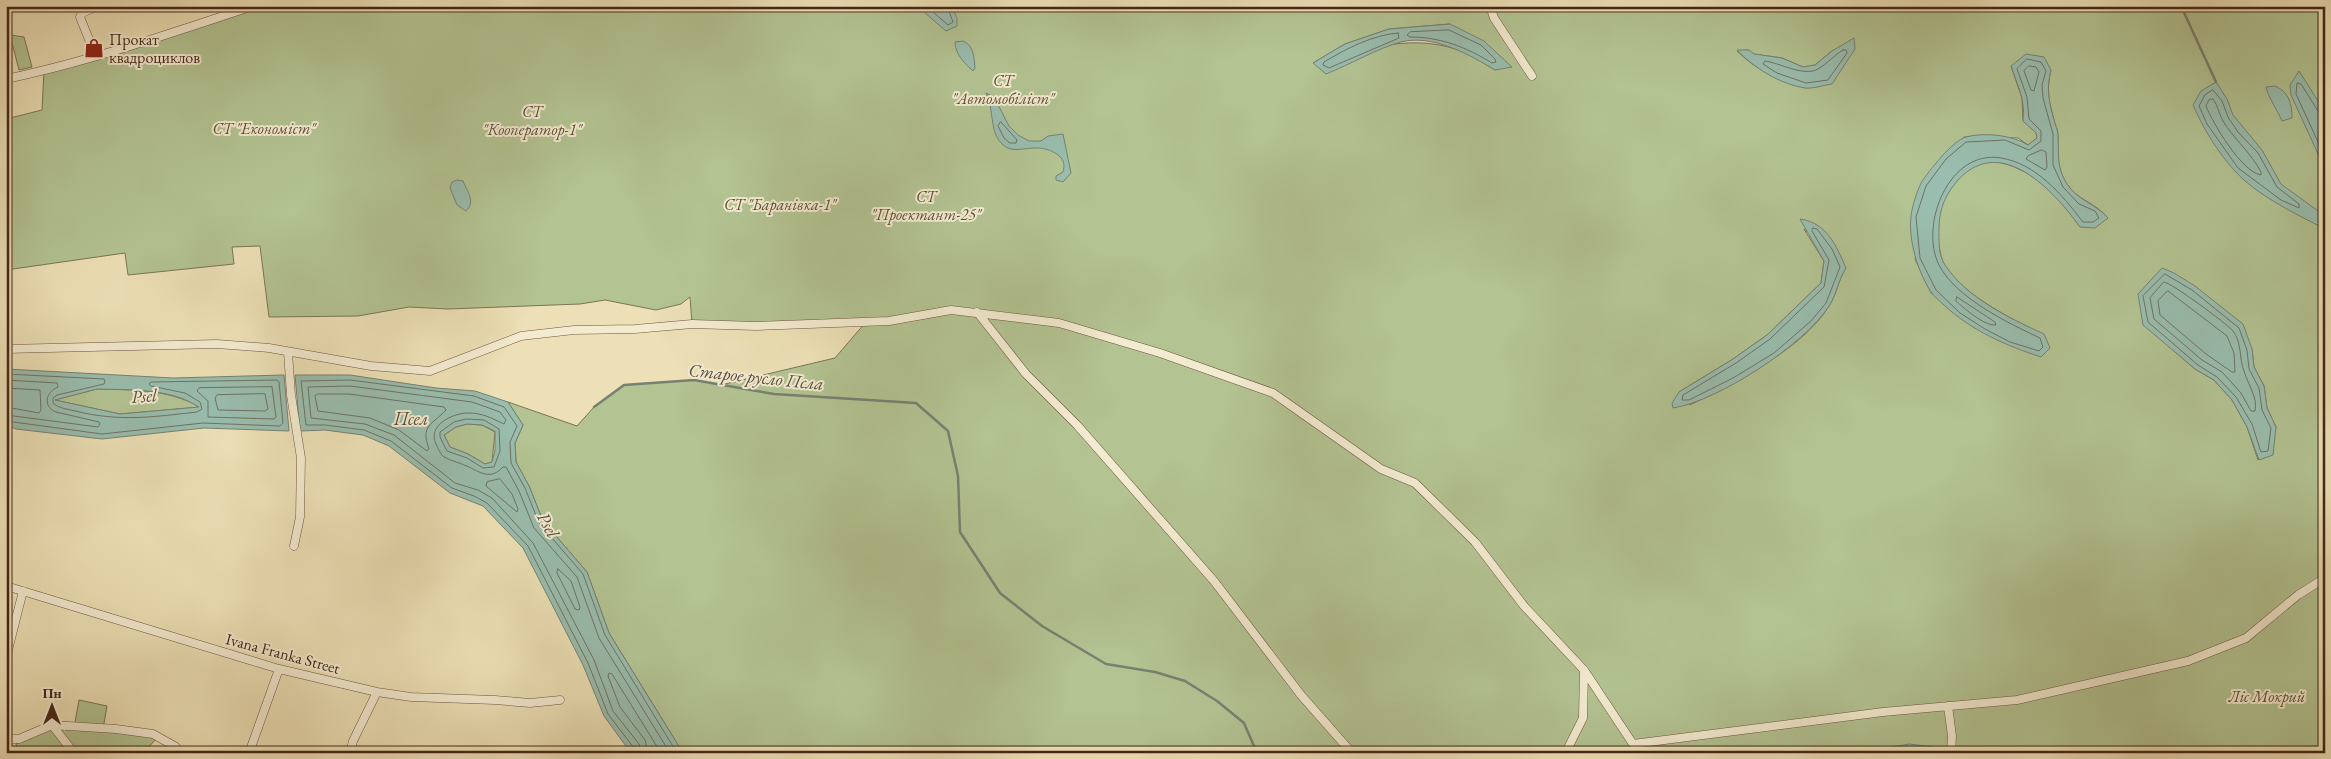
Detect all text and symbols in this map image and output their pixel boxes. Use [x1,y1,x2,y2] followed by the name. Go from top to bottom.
[109,29,200,68] place label: Прокат квадроциклов
[83,37,105,59] shop icon: Прокат квадроциклов
[952,70,1056,109] park label: СТ "Автомобіліст"
[482,101,583,140] park label: СТ "Кооператор-1"
[212,118,317,139] park label: СТ "Економіст"
[871,186,983,225] park label: СТ "Проектант-25"
[724,194,838,215] park label: СТ "Баранівка-1"
[687,358,825,396] water label: Старое русло Псла
[130,383,159,408] water label: Psel
[393,407,428,430] water label: Псел
[532,508,565,542] water label: Psel
[224,628,342,679] street label: Ivana Franka Street
[28,682,78,732] north arrow
[42,684,62,702] text: Пн
[2228,686,2305,707] park label: Ліс Мокрий

